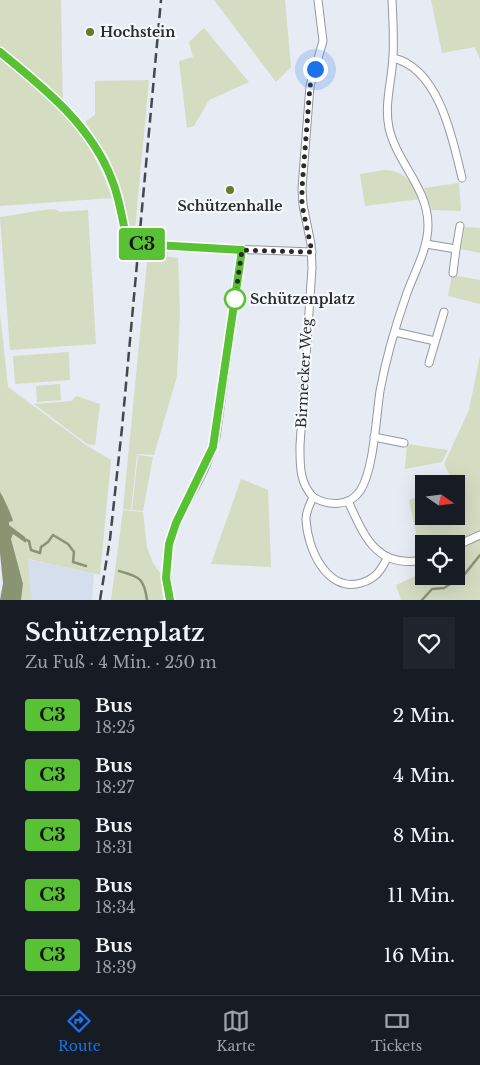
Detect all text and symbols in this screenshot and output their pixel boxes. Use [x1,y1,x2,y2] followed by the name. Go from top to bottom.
[100,23,175,41] place label: Hochstein
[84,26,96,38] marker: Hochstein
[303,57,328,82] your location
[224,184,236,196] marker: Schützenhalle
[178,197,282,215] place label: Schützenhalle
[120,228,164,260] line badge: C3
[129,233,155,255] text: C3
[224,288,246,310] marker: Schützenplatz
[250,290,355,308] place label: Schützenplatz
[292,317,316,429] street label: Birmecker Weg
[415,475,465,525] north arrow
[415,475,465,585] map controls
[415,535,465,585] button: locate
[403,617,455,669] button: heart
[25,618,205,647] text: Schützenplatz
[25,652,217,672] text: Zu Fuß · 4 Min. · 250 m
[95,694,132,717] text: Bus
[39,704,66,726] text: C3
[393,704,455,727] text: 2 Min.
[95,717,135,737] text: 18:25
[95,754,132,777] text: Bus
[39,764,66,786] text: C3
[393,764,455,787] text: 4 Min.
[95,777,134,797] text: 18:27
[95,814,132,837] text: Bus
[39,824,66,846] text: C3
[393,824,455,847] text: 8 Min.
[95,837,133,857] text: 18:31
[95,874,132,897] text: Bus
[39,884,66,906] text: C3
[387,884,455,907] text: 11 Min.
[95,897,136,917] text: 18:34
[95,934,132,957] text: Bus
[39,944,66,966] text: C3
[384,944,455,967] text: 16 Min.
[95,957,137,977] text: 18:39
[58,1007,101,1055] tab: Route
[217,1007,255,1055] tab: Karte
[371,1007,422,1055] tab: Tickets

